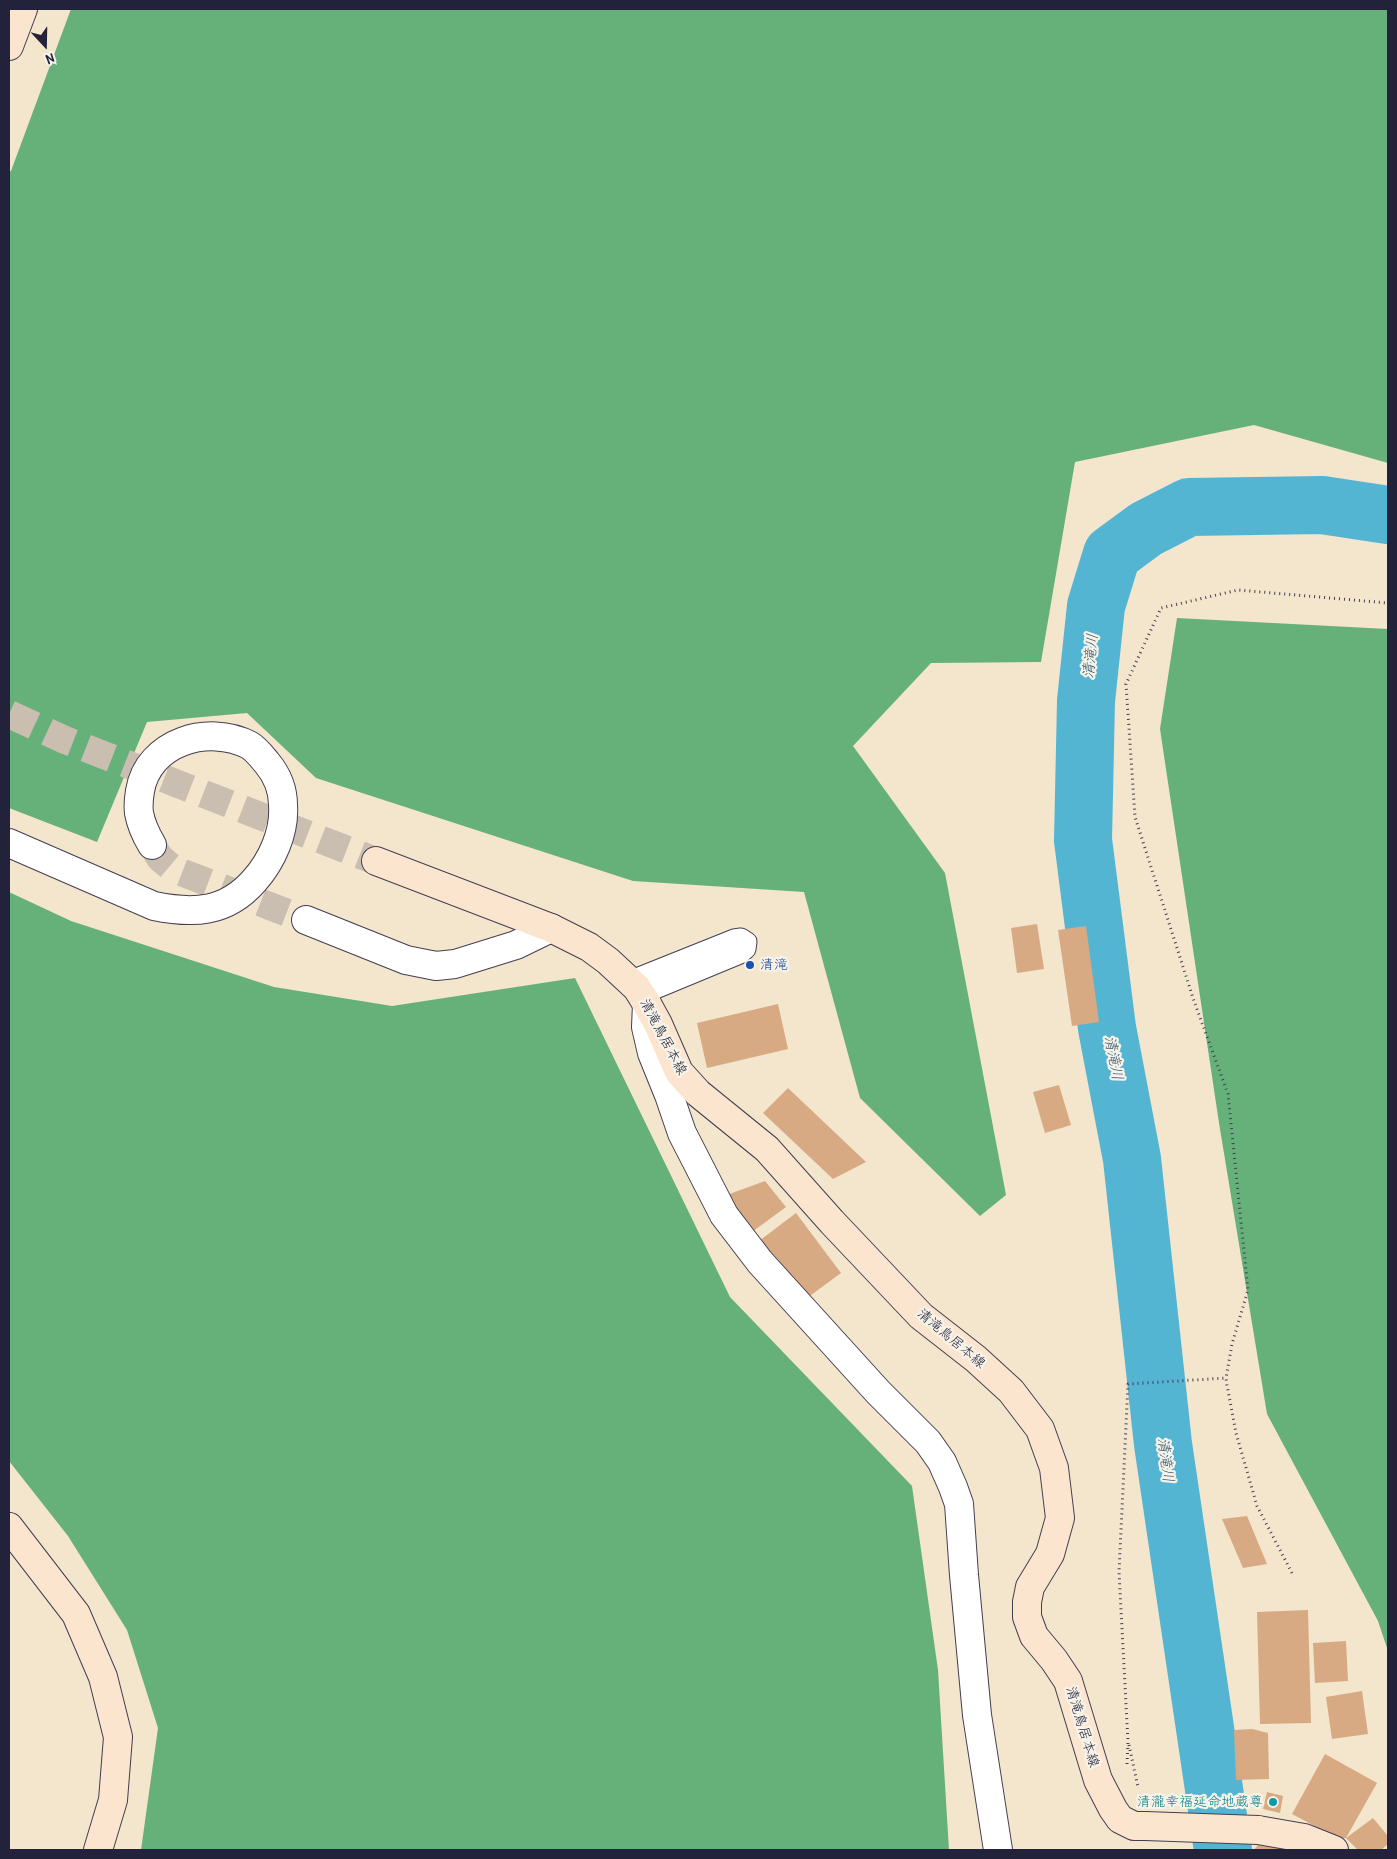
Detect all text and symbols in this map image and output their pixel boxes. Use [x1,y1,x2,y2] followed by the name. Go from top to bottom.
[20,20,70,70] north arrow
[44,49,57,70] text: N
[1080,633,1102,679] water label: 清滝川
[760,957,788,973] place label: 清滝
[744,959,756,971] marker: 清滝
[636,996,690,1078] street label: 清滝鳥居本線
[1100,1034,1126,1082] water label: 清滝川
[913,1306,989,1372] street label: 清滝鳥居本線
[1153,1436,1177,1484] water label: 清滝川
[1062,1684,1102,1770] street label: 清滝鳥居本線
[1137,1794,1263,1810] place label: 清瀧幸福延命地蔵尊
[1267,1796,1279,1808] marker: 清瀧幸福延命地蔵尊

